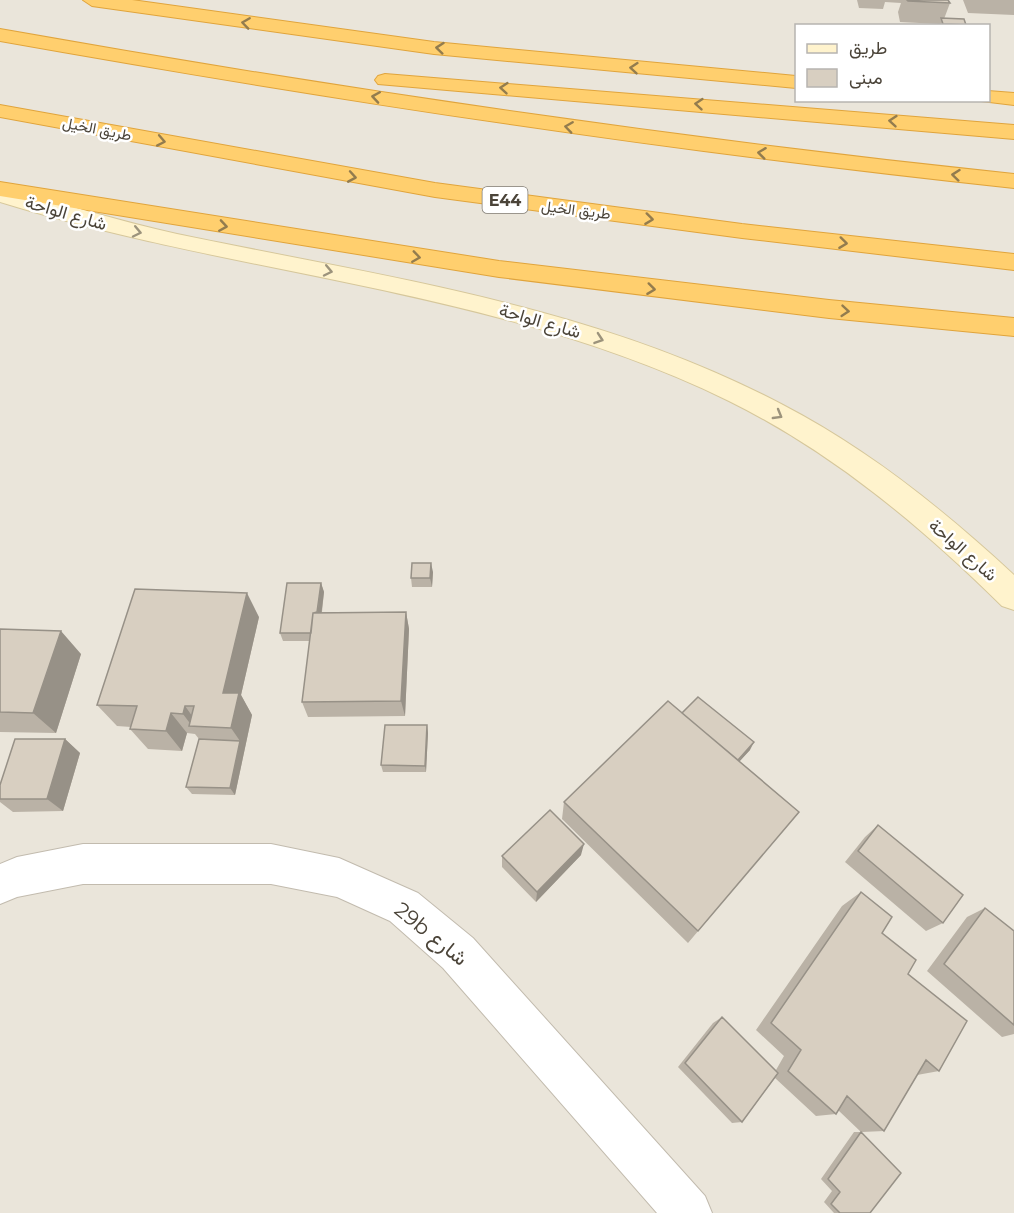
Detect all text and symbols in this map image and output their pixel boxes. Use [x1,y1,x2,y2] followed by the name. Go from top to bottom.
[242,17,251,30] one-way arrow
[795,24,990,102] legend
[849,37,887,59] text: طريق
[435,42,444,55] one-way arrow
[629,62,638,75] one-way arrow
[849,67,883,89] text: مبنى
[500,82,509,95] one-way arrow
[371,92,381,104] one-way arrow
[694,98,703,111] one-way arrow
[61,113,133,146] street label: طريق الخيل
[888,115,897,128] one-way arrow
[564,121,573,133] one-way arrow
[155,134,165,147] one-way arrow
[757,147,767,159] one-way arrow
[951,169,960,182] one-way arrow
[347,170,357,183] one-way arrow
[482,187,528,213] road number: E44
[22,191,109,236] street label: شارع الواحة
[540,196,612,224] street label: طريق الخيل
[645,212,654,225] one-way arrow
[218,219,228,232] one-way arrow
[132,225,142,238] one-way arrow
[838,237,848,249] one-way arrow
[411,250,421,263] one-way arrow
[323,264,333,277] one-way arrow
[646,282,655,295] one-way arrow
[496,299,583,344] street label: شارع الواحة
[840,304,849,317] one-way arrow
[593,331,603,344] one-way arrow
[772,408,782,420] one-way arrow
[923,514,1002,587] street label: شارع الواحة
[388,897,473,972] street label: 29b شارع

